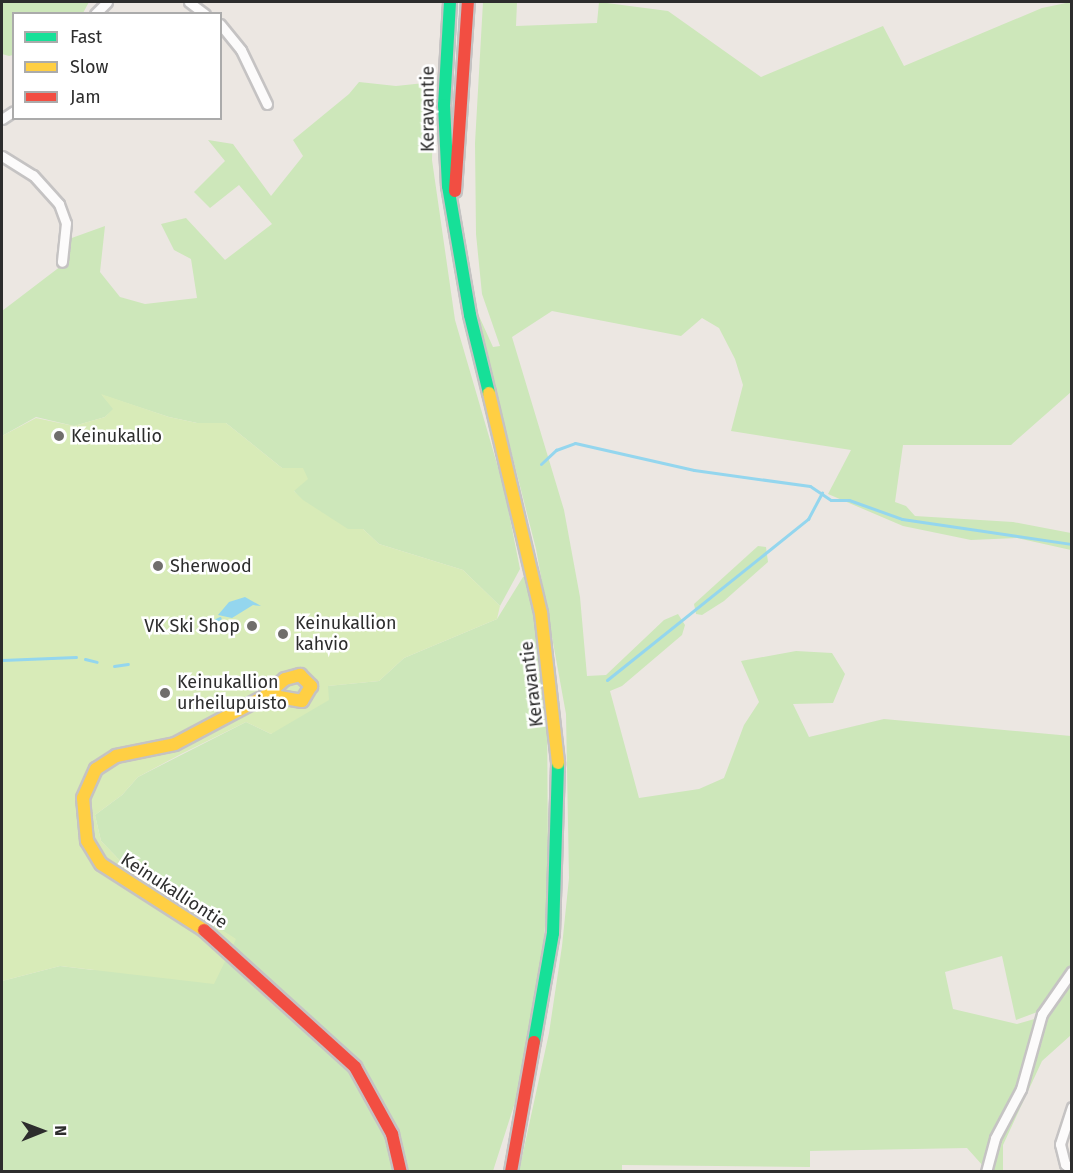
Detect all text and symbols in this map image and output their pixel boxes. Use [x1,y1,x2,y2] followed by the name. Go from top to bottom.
[12,12,222,120] legend
[70,26,102,48] text: Fast
[70,56,108,78] text: Slow
[417,66,439,152] street label: Keravantie
[70,86,101,108] text: Jam
[71,425,162,447] place label: Keinukallio
[52,429,66,443] marker: Keinukallio
[170,555,252,577] place label: Sherwood
[151,559,165,573] marker: Sherwood
[295,613,397,656] place label: Keinukallion kahvio
[144,615,240,637] place label: VK Ski Shop
[245,619,259,633] marker: VK Ski Shop
[276,627,290,641] marker: Keinukallion kahvio
[516,640,548,728] street label: Keravantie
[177,672,287,714] place label: Keinukallion urheilupuisto
[158,686,172,700] marker: Keinukallion urheilupuisto
[117,848,231,934] street label: Keinukalliontie
[12,1101,72,1161] north arrow
[51,1125,70,1136] text: N

